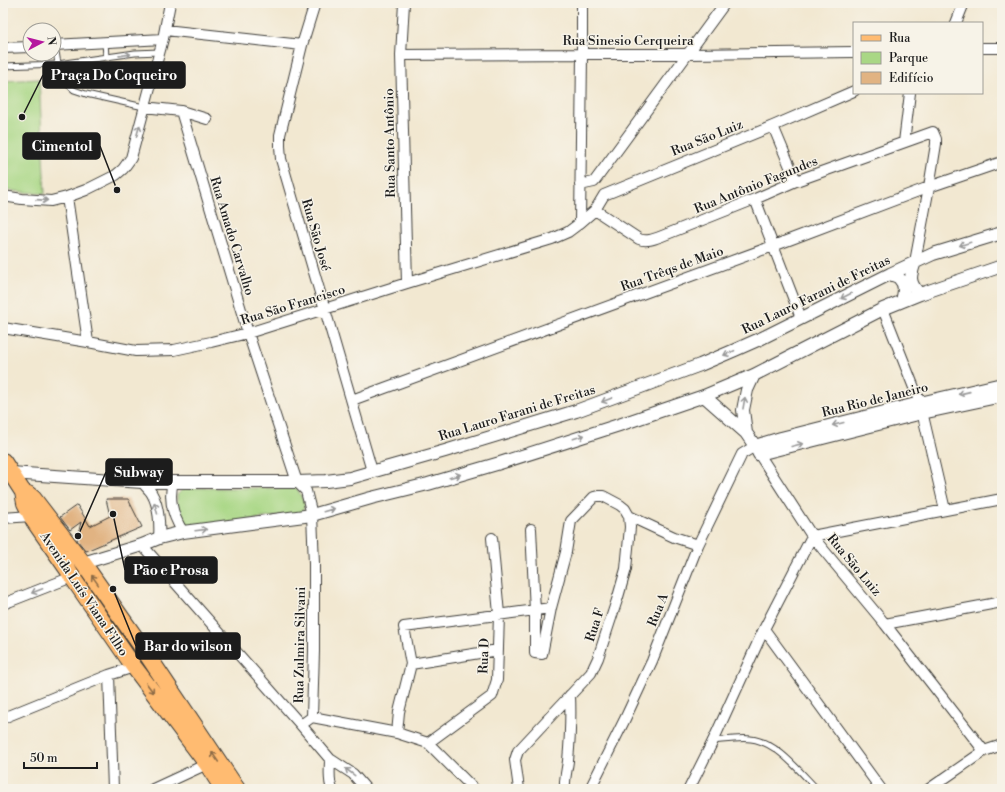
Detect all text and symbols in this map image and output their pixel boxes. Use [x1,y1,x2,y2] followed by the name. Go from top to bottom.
[22,22,62,62] north arrow
[853,22,983,94] legend
[889,31,911,46] text: Rua
[562,33,694,49] street label: Rua Sinesio Cerqueira
[43,36,58,46] text: N
[118,51,131,59] one-way arrow
[889,51,928,66] text: Parque
[43,62,185,88] callout: Praça Do Coqueiro
[51,67,177,85] text: Praça Do Coqueiro
[889,71,934,86] text: Edifício
[381,88,399,198] street label: Rua Santo Antônio
[669,116,745,160] street label: Rua São Luiz
[134,125,142,138] one-way arrow
[23,133,100,159] callout: Cimentol
[31,138,93,156] text: Cimentol
[692,153,820,217] street label: Rua Antônio Fagundes
[206,175,258,297] street label: Rua Amado Carvalho
[35,197,48,204] one-way arrow
[298,197,334,274] street label: Rua São José
[958,241,971,248] one-way arrow
[618,243,726,295] street label: Rua Trêqs de Maio
[739,252,893,338] street label: Rua Lauro Farani de Freitas
[239,282,347,328] street label: Rua São Francisco
[840,293,852,300] one-way arrow
[723,349,735,357] one-way arrow
[820,379,930,421] street label: Rua Rio de Janeiro
[437,381,598,445] street label: Rua Lauro Farani de Freitas
[958,390,971,397] one-way arrow
[602,396,614,404] one-way arrow
[740,397,748,410] one-way arrow
[831,420,844,428] one-way arrow
[572,433,585,440] one-way arrow
[790,440,803,448] one-way arrow
[106,459,172,485] callout: Subway
[114,464,165,482] text: Subway
[448,472,461,479] one-way arrow
[152,502,159,515] one-way arrow
[323,506,336,513] one-way arrow
[194,527,207,534] one-way arrow
[36,528,132,659] street label: Avenida Luís Viana Filho
[823,531,885,599] street label: Rua São Luiz
[125,557,217,583] callout: Pão e Prosa
[133,562,209,580] text: Pão e Prosa
[91,574,99,585] one-way arrow
[32,587,44,595] one-way arrow
[291,587,309,703] street label: Rua Zulmira Silvani
[644,590,672,629] street label: Rua A
[582,606,608,644] street label: Rua F
[136,633,240,659] callout: Bar do wilson
[144,638,233,656] text: Bar do wilson
[475,638,493,674] street label: Rua D
[146,683,154,694] one-way arrow
[24,744,97,770] scale bar
[30,751,58,766] text: 50 m
[211,751,219,762] one-way arrow
[344,768,355,776] one-way arrow

